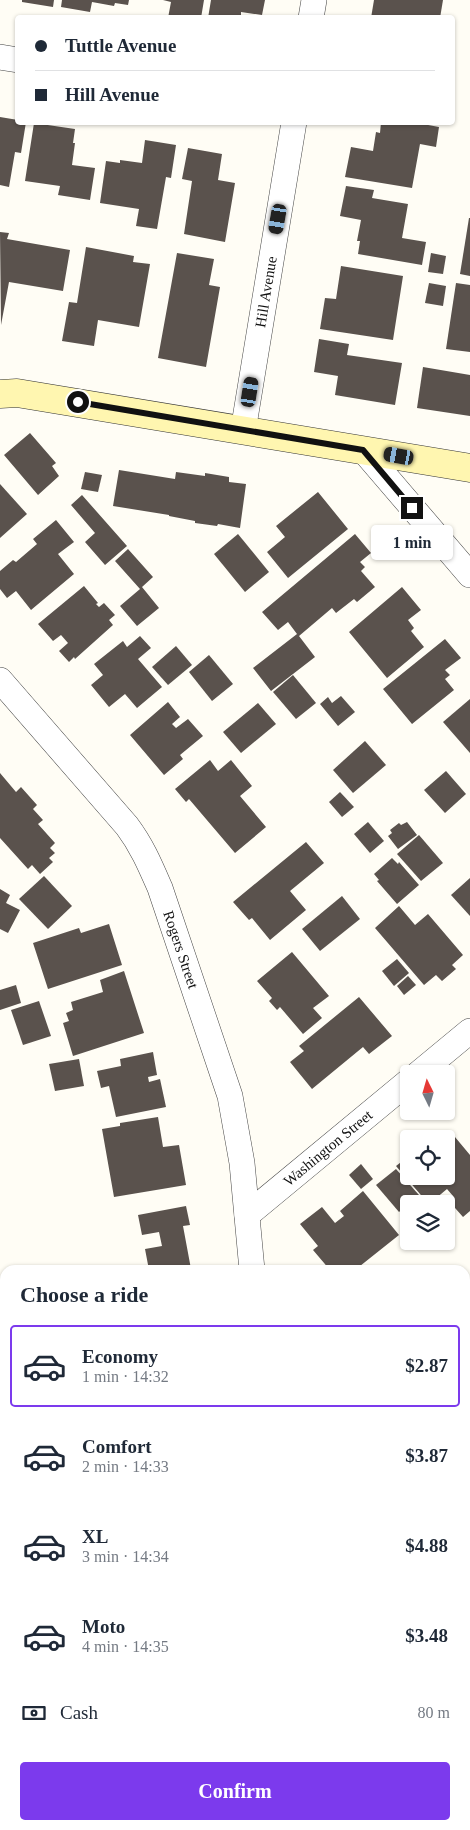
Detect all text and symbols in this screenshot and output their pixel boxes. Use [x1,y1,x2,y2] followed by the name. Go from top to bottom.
[65,35,176,56] text: Tuttle Avenue
[65,84,159,105] text: Hill Avenue
[268,203,287,235] car
[252,255,280,329] street label: Hill Avenue
[240,376,259,408] car
[67,391,89,413] route start
[382,446,415,466] car
[401,497,423,519] route end
[371,526,453,560] callout: 1 min
[393,534,431,551] text: 1 min
[160,909,202,992] street label: Rogers Street
[400,1065,455,1120] north arrow
[400,1065,455,1250] map controls
[280,1106,376,1189] street label: Washington Street
[400,1130,455,1185] button: locate
[400,1195,455,1250] button: layers
[20,1282,148,1307] text: Choose a ride
[22,1344,67,1389] icon: car
[82,1346,158,1367] text: Economy
[405,1355,448,1376] text: $2.87
[82,1368,169,1385] text: 1 min · 14:32
[22,1434,67,1479] icon: car
[82,1436,152,1457] text: Comfort
[405,1445,448,1466] text: $3.87
[82,1458,169,1475] text: 2 min · 14:33
[22,1524,67,1569] icon: car
[82,1526,108,1547] text: XL
[405,1535,448,1556] text: $4.88
[82,1548,169,1565] text: 3 min · 14:34
[22,1614,67,1659] icon: car
[82,1616,125,1637] text: Moto
[405,1625,448,1646] text: $3.48
[82,1638,169,1655] text: 4 min · 14:35
[20,1699,48,1727] icon: cash
[60,1702,98,1723] text: Cash
[418,1704,450,1721] text: 80 m
[20,1762,450,1820] button: Confirm

